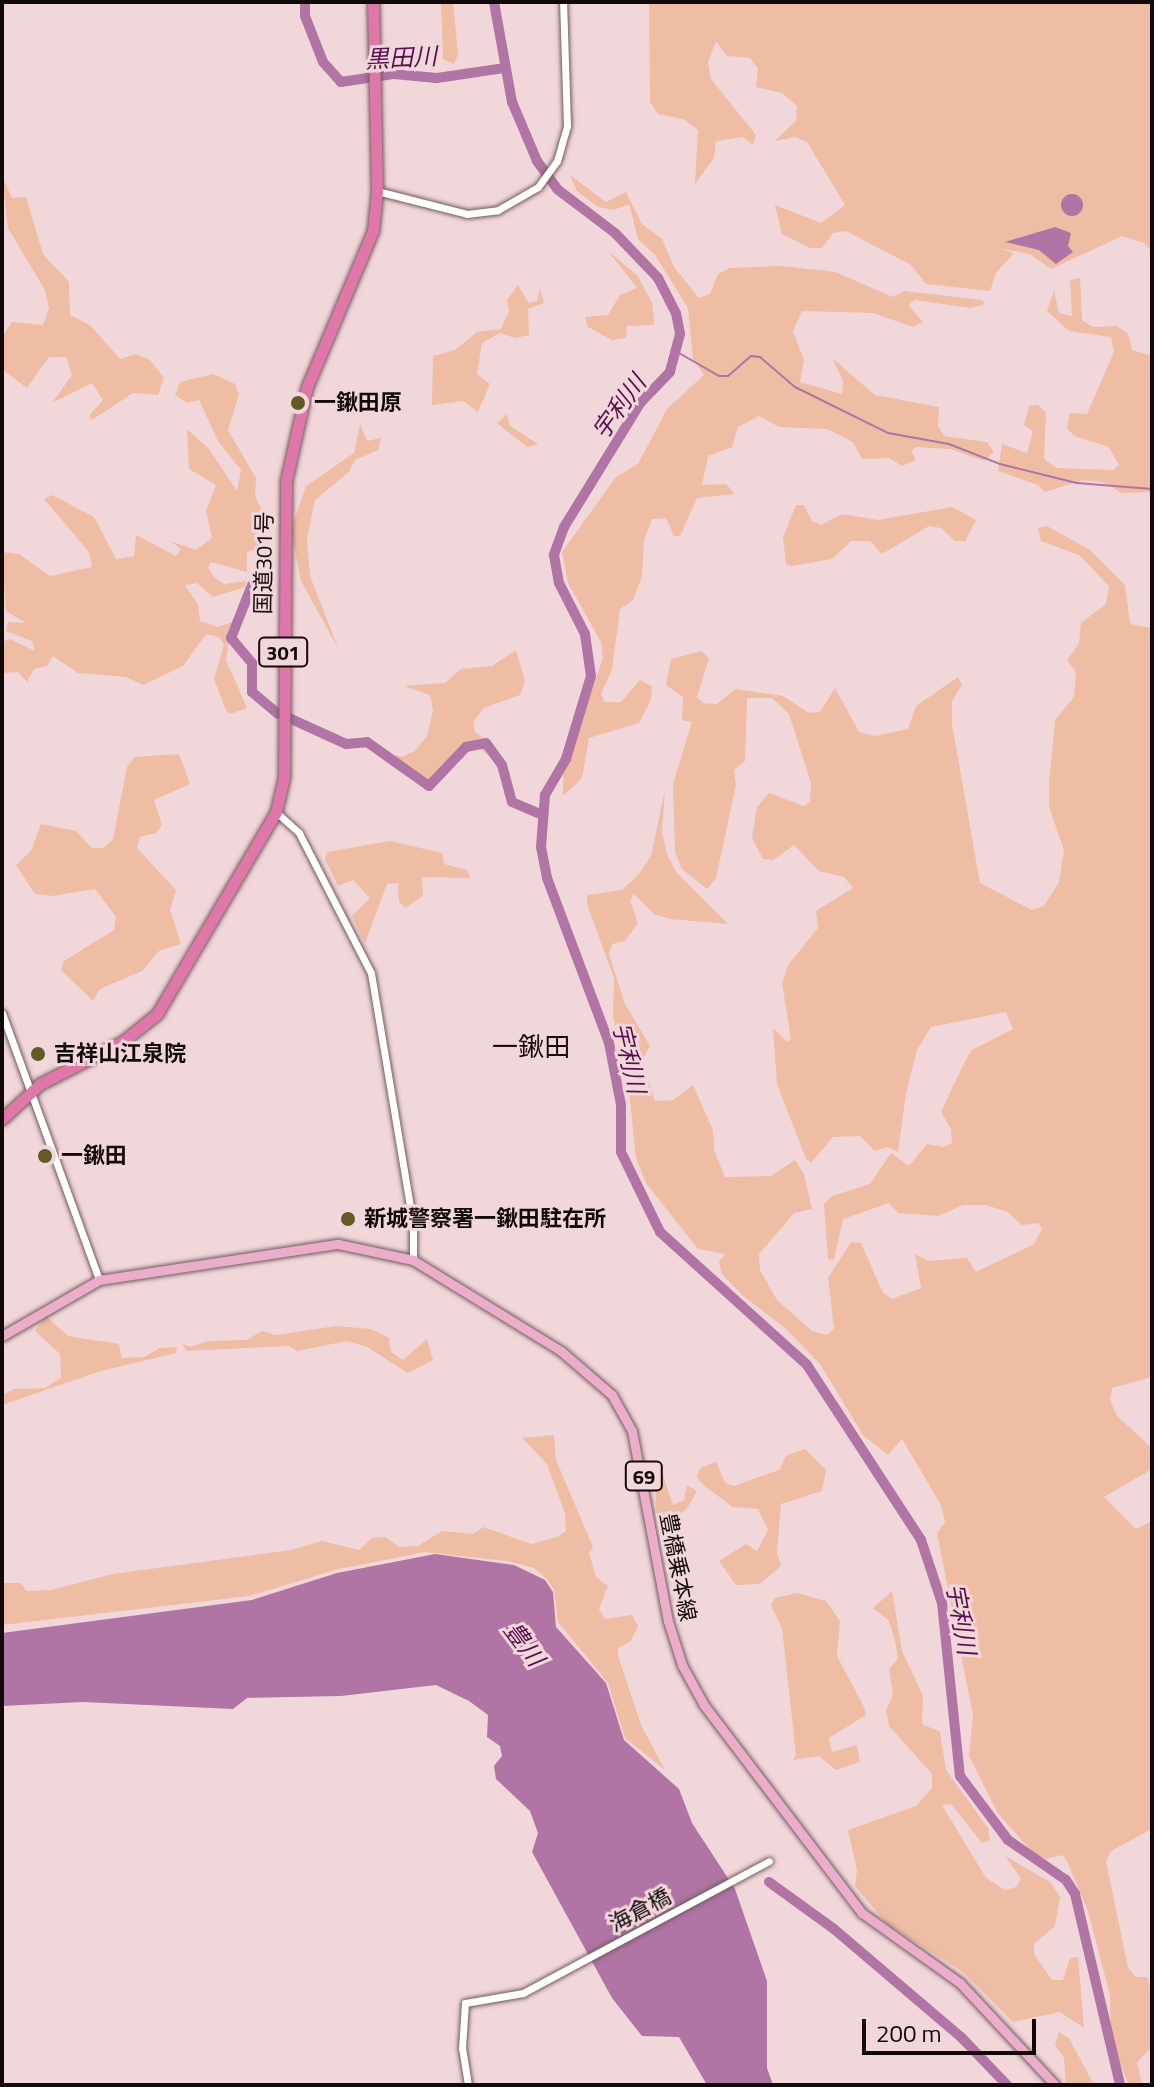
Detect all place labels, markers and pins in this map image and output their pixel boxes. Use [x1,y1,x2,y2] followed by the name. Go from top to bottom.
[314,390,402,416] place label: 一鍬田原
[289,394,307,412] marker: 一鍬田原
[54,1041,186,1067] place label: 吉祥山江泉院
[29,1045,47,1063] marker: 吉祥山江泉院
[61,1143,127,1169] place label: 一鍬田
[36,1147,54,1165] marker: 一鍬田
[364,1206,606,1232] place label: 新城警察署一鍬田駐在所
[339,1210,357,1228] marker: 新城警察署一鍬田駐在所

